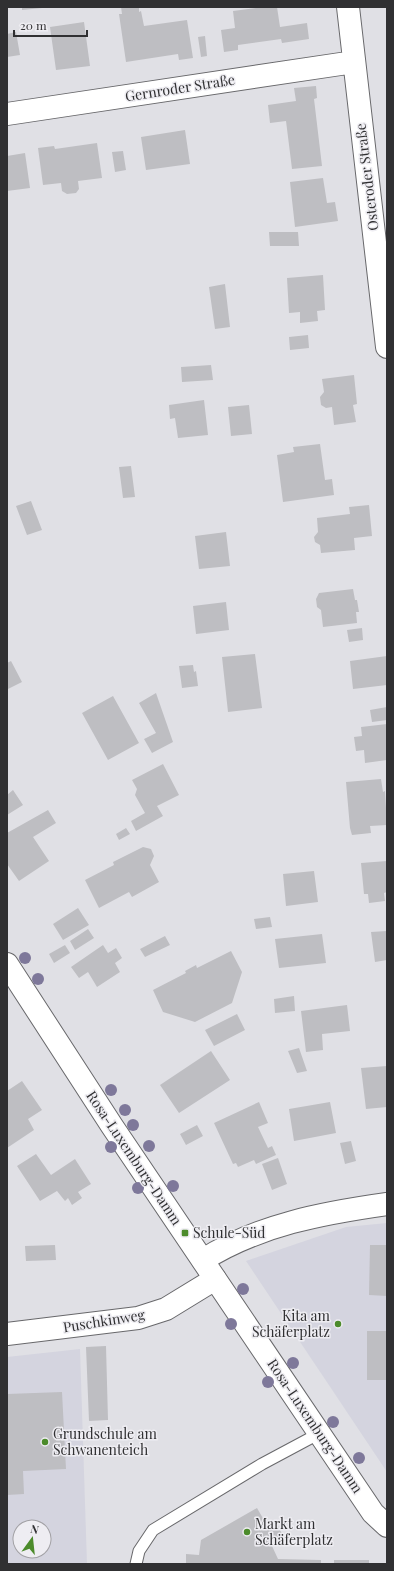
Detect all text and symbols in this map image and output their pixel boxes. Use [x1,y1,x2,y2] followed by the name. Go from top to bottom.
[14,12,87,38] scale bar
[20,17,47,33] text: 20 m
[124,69,236,106] street label: Gernroder Straße
[350,122,383,232] street label: Osteroder Straße
[82,1087,187,1229] street label: Rosa-Luxemburg-Damm
[193,1223,266,1242] place label: Schule-Süd
[180,1228,190,1238] marker: Schule-Süd
[62,1305,147,1336] street label: Puschkinweg
[252,1306,331,1341] place label: Kita am Schäferplatz
[333,1319,343,1329] marker: Kita am Schäferplatz
[263,1355,368,1497] street label: Rosa-Luxemburg-Damm
[53,1424,158,1459] place label: Grundschule am Schwanenteich
[40,1437,50,1447] marker: Grundschule am Schwanenteich
[255,1514,333,1549] place label: Markt am Schäferplatz
[12,1519,52,1559] north arrow
[29,1521,41,1537] text: N
[242,1527,252,1537] marker: Markt am Schäferplatz

